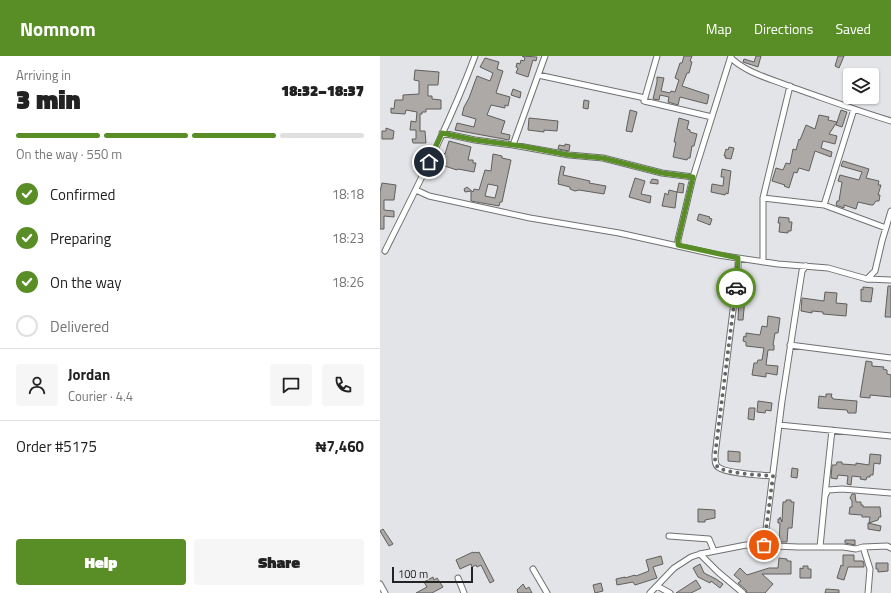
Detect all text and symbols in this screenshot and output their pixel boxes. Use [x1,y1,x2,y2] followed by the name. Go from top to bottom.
[20,14,96,43] text: Nomnom
[706,18,732,39] text: Map
[754,18,813,39] text: Directions
[835,18,871,39] text: Saved
[16,65,71,85] text: Arriving in
[843,68,879,104] map controls
[843,68,879,104] button: layers
[281,79,364,102] text: 18:32–18:37
[16,80,81,119] text: 3 min
[16,144,122,164] text: On the way · 550 m
[412,145,446,179] pin
[418,151,440,173] icon: home
[16,183,38,205] icon: check
[50,183,115,206] text: Confirmed
[332,184,364,204] text: 18:18
[16,227,38,249] icon: check
[50,227,111,250] text: Preparing
[332,228,364,248] text: 18:23
[716,268,756,308] courier
[16,271,38,293] icon: check
[50,271,122,294] text: On the way
[332,272,364,292] text: 18:26
[725,277,747,299] icon: car
[50,315,109,338] text: Delivered
[68,363,110,386] text: Jordan
[16,364,58,406] button: person
[270,364,312,406] button: chat
[322,364,364,406] button: phone
[68,386,133,406] text: Courier · 4.4
[16,435,97,458] text: Order #5175
[316,435,364,458] text: ₦7,460
[747,528,781,562] pin
[753,534,775,556] icon: bag
[16,539,186,585] button: Help
[194,539,364,585] button: Share
[392,565,473,584] scale bar
[398,566,428,582] text: 100 m

